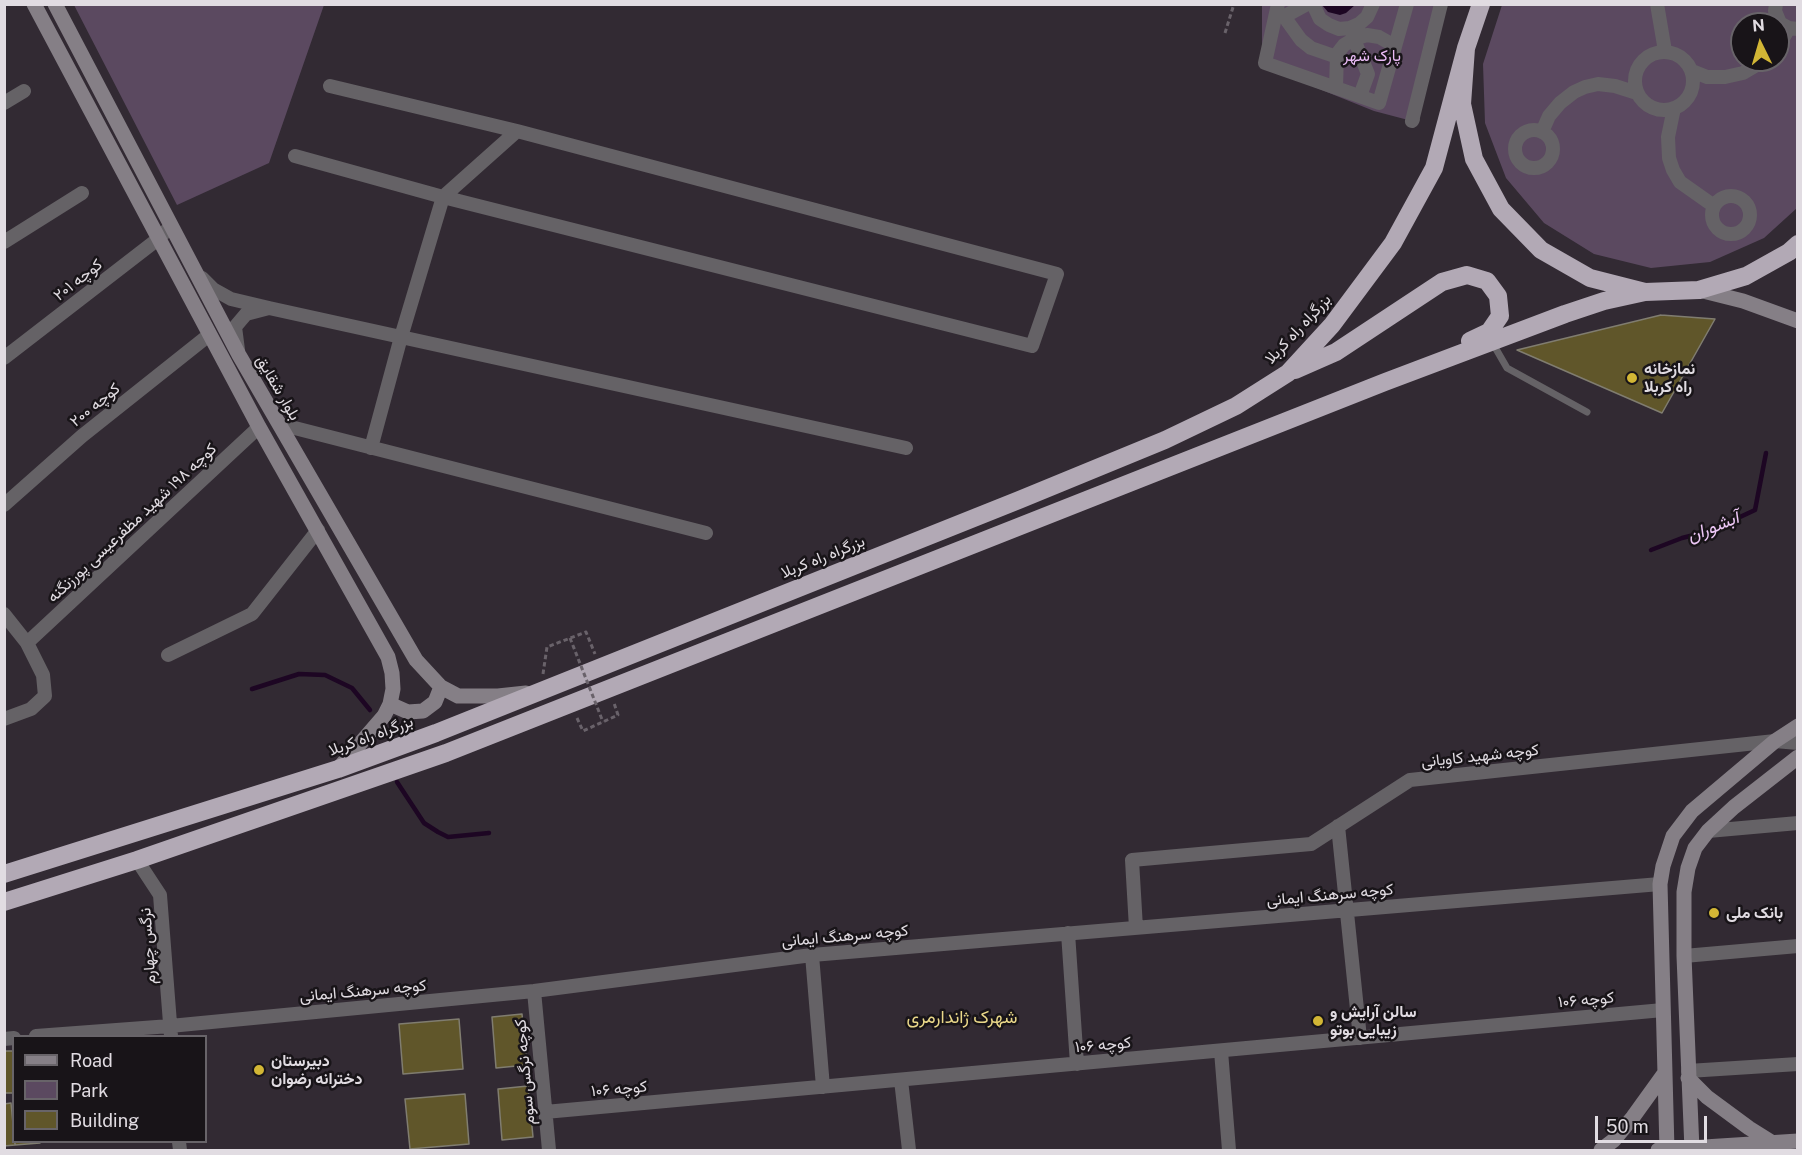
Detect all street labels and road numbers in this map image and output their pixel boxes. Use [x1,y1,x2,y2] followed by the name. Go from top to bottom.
[50,255,106,305] street label: کوچه ۲۰۱
[1261,290,1335,368] street label: بزرگراه راه کربلا
[252,352,304,424] street label: بلوار شقایق
[66,379,124,431] street label: کوچه ۲۰۰
[43,439,221,607] street label: کوچه ۱۹۸ شهید مظفرعیسی پورزنگنه
[778,532,868,582] street label: بزرگراه راه کربلا
[326,712,416,760] street label: بزرگراه راه کربلا
[1420,740,1540,772] street label: کوچه شهید کاویانی
[1266,880,1394,910] street label: کوچه سرهنگ ایمانی
[136,907,160,985] street label: نرگس چهارم
[781,921,909,951] street label: کوچه سرهنگ ایمانی
[299,976,427,1006] street label: کوچه سرهنگ ایمانی
[1557,988,1615,1012] street label: کوچه ۱۰۶
[511,1018,539,1126] street label: کوچه نرگس سوم
[1074,1033,1132,1057] street label: کوچه ۱۰۶
[590,1077,648,1101] street label: کوچه ۱۰۶

